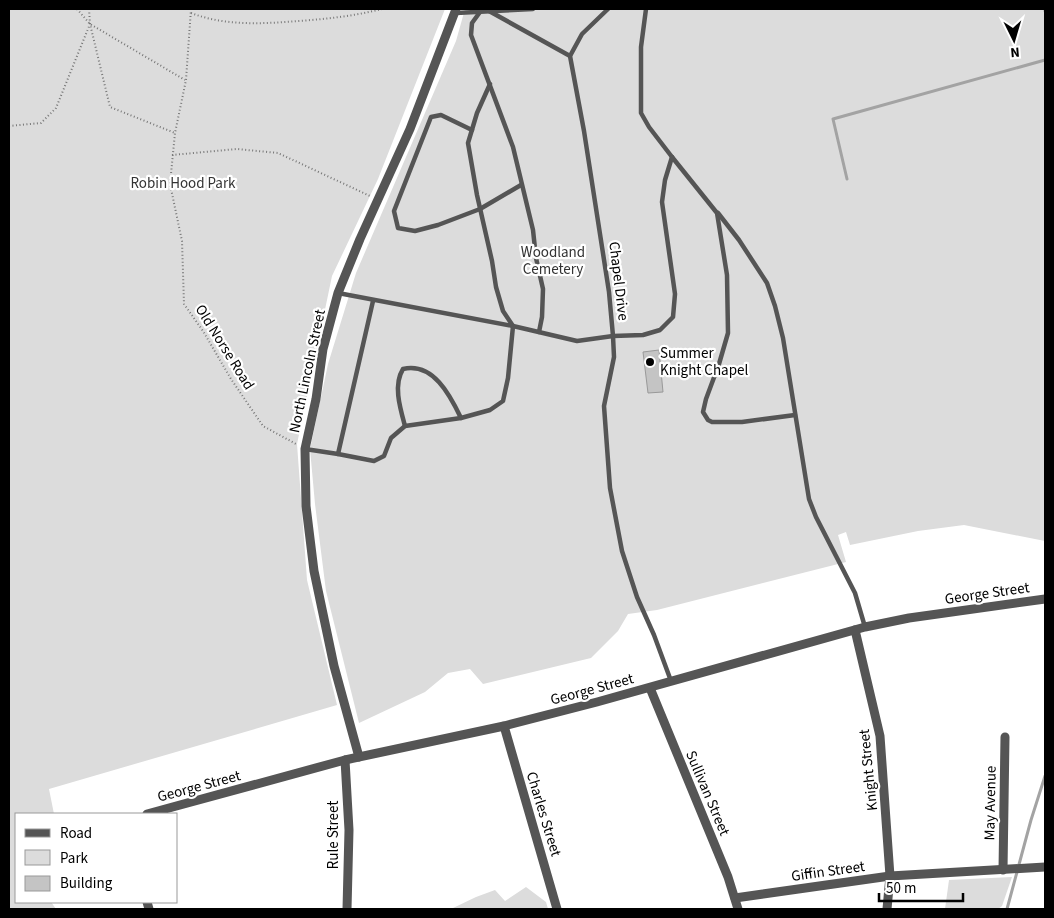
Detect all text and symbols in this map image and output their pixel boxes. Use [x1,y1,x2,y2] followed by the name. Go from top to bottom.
[989,15,1039,65] north arrow
[1010,42,1021,62] text: N
[130,173,236,194] park label: Robin Hood Park
[603,240,634,322] street label: Chapel Drive
[521,242,585,280] park label: Woodland Cemetery
[190,301,259,394] street label: Old Norse Road
[284,307,331,435] street label: North Lincoln Street
[660,343,748,381] place label: Summer Knight Chapel
[644,356,656,368] marker: Summer Knight Chapel
[943,577,1031,610] street label: George Street
[548,668,636,711] street label: George Street
[854,728,883,812] street label: Knight Street
[680,747,735,839] street label: Sullivan Street
[155,765,243,808] street label: George Street
[979,765,1002,841] street label: May Avenue
[521,769,566,859] street label: Charles Street
[323,801,344,869] street label: Rule Street
[15,813,178,903] legend
[60,823,92,844] text: Road
[60,848,89,869] text: Park
[790,856,866,887] street label: Giffin Street
[879,870,963,902] scale bar
[60,873,113,894] text: Building
[886,878,916,899] text: 50 m

